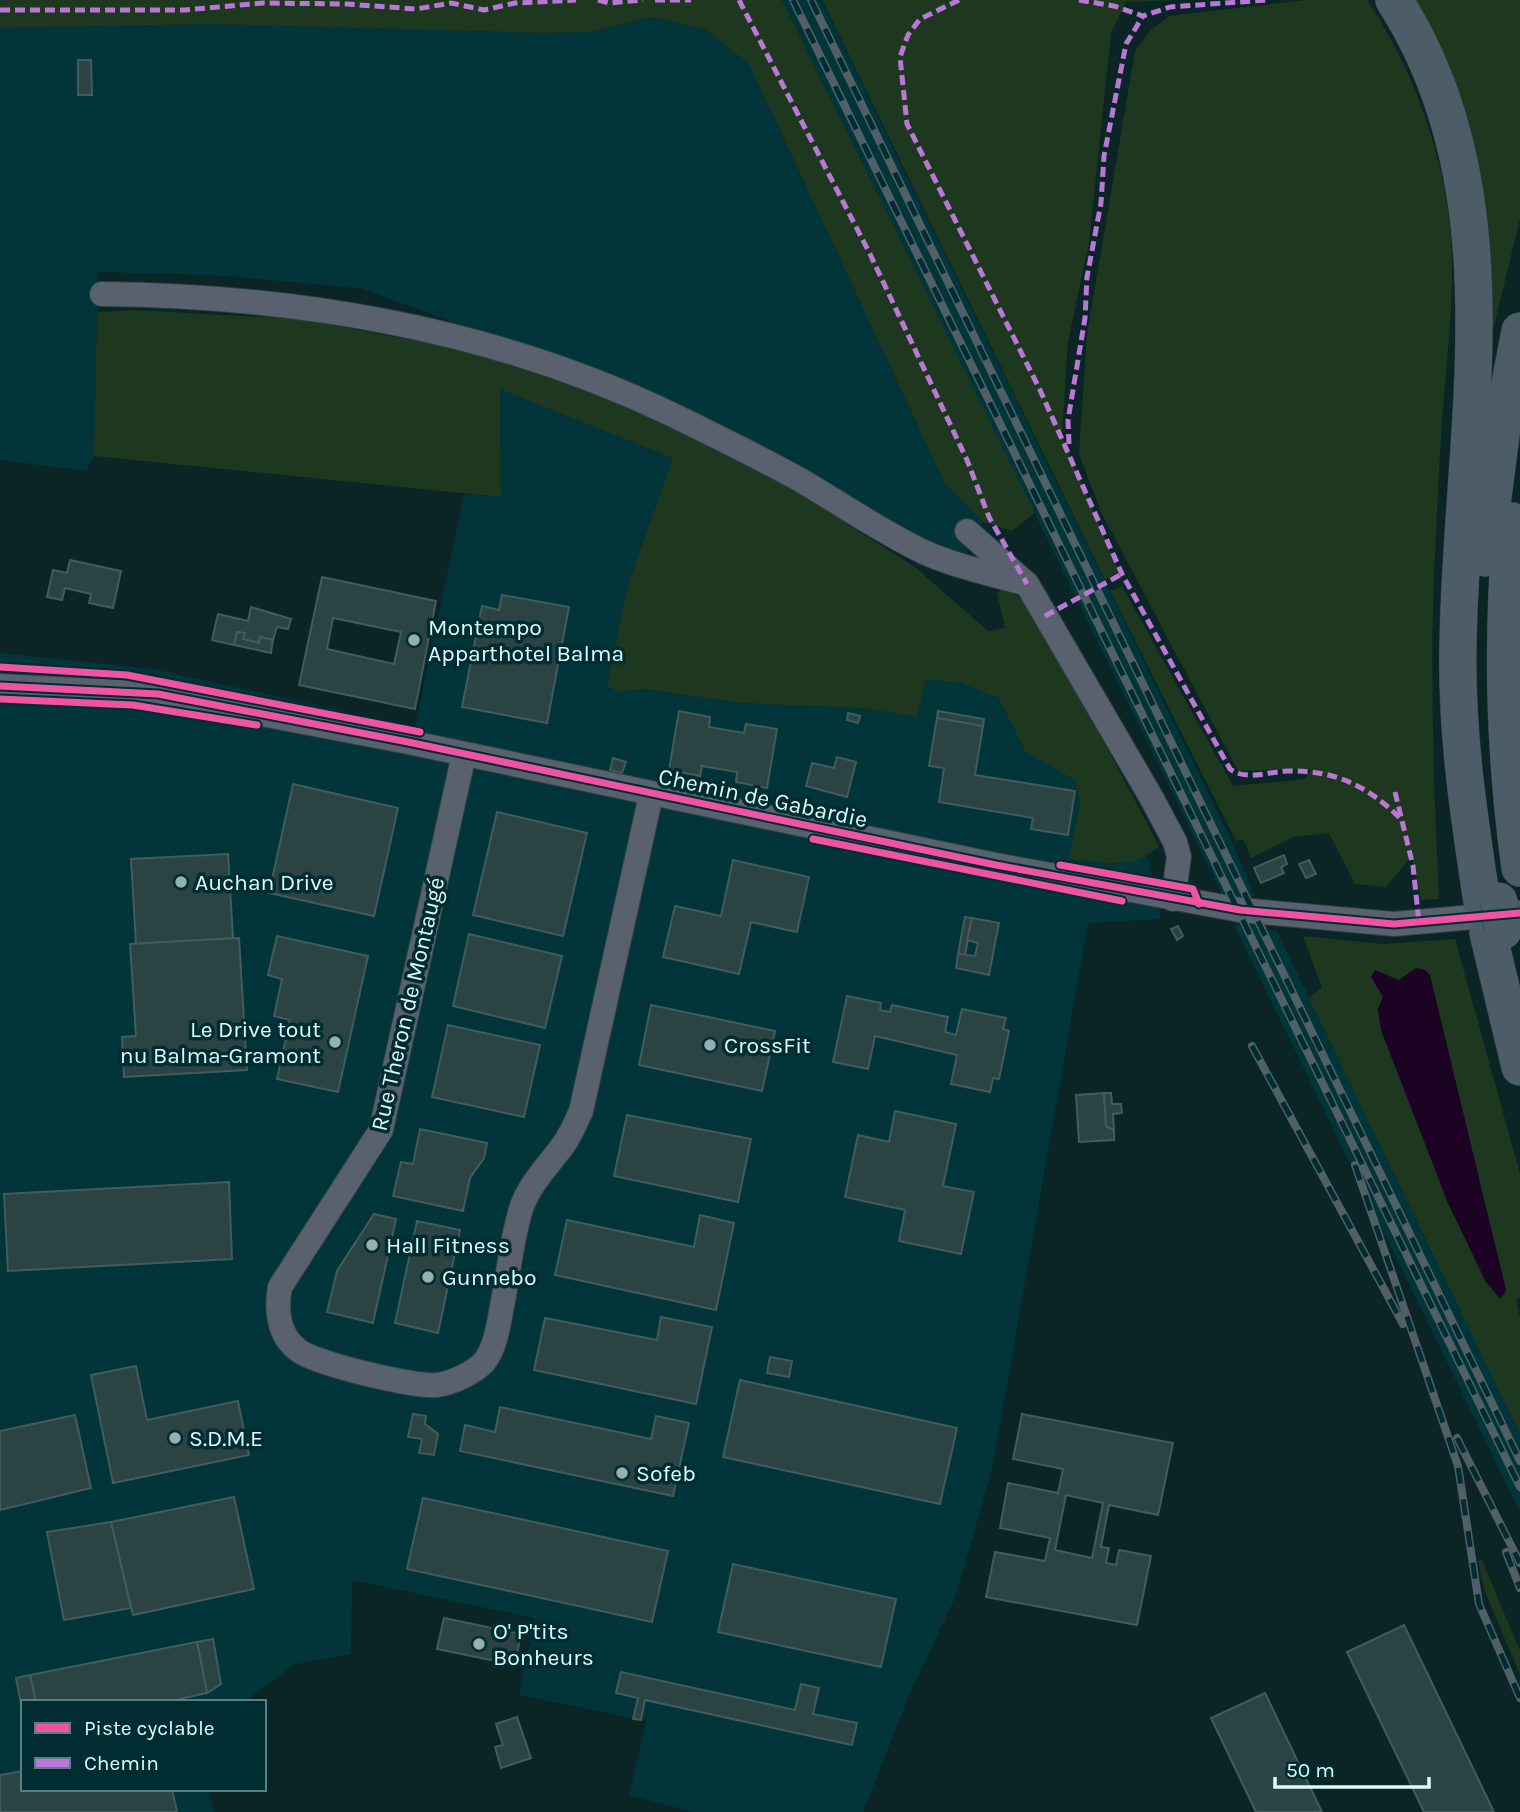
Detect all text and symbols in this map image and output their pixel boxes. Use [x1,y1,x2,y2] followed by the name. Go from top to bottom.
[428,614,624,667] place label: Montempo Apparthotel Balma
[406,632,422,648] marker: Montempo Apparthotel Balma
[656,763,870,833] street label: Chemin de Gabardie
[195,869,334,896] place label: Auchan Drive
[173,874,189,890] marker: Auchan Drive
[366,875,450,1133] street label: Rue Theron de Montaugé
[120,1016,321,1069] place label: Le Drive tout nu Balma-Gramont
[724,1032,811,1059] place label: CrossFit
[327,1034,343,1050] marker: Le Drive tout nu Balma-Gramont
[702,1037,718,1053] marker: CrossFit
[386,1232,510,1259] place label: Hall Fitness
[364,1237,380,1253] marker: Hall Fitness
[442,1264,537,1291] place label: Gunnebo
[420,1269,436,1285] marker: Gunnebo
[189,1425,263,1452] place label: S.D.M.E
[167,1430,183,1446] marker: S.D.M.E
[636,1460,696,1487] place label: Sofeb
[614,1465,630,1481] marker: Sofeb
[493,1618,594,1671] place label: O' P'tits Bonheurs
[471,1636,487,1652] marker: O' P'tits Bonheurs
[21,1700,266,1791] legend
[84,1716,215,1740] text: Piste cyclable
[1275,1745,1429,1789] scale bar
[84,1751,159,1775] text: Chemin
[1286,1758,1335,1782] text: 50 m

